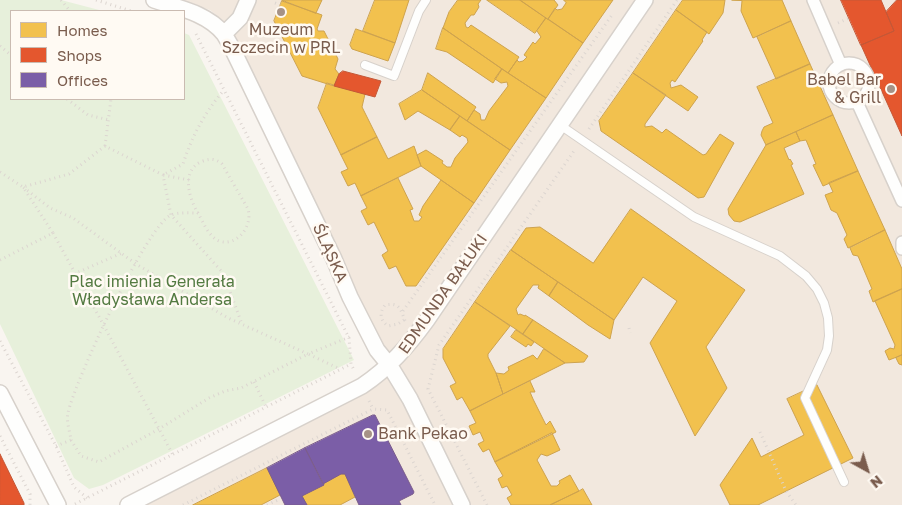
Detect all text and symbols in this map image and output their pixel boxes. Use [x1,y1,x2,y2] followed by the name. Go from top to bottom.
[275,6,287,18] marker: Muzeum Szczecin w PRL
[10,10,185,100] legend
[222,20,340,58] place label: Muzeum Szczecin w PRL
[57,21,107,39] text: Homes
[57,46,102,64] text: Shops
[807,70,881,108] place label: Babel Bar & Grill
[57,71,108,89] text: Offices
[885,83,897,95] marker: Babel Bar & Grill
[308,220,352,286] street label: ŚLĄSKA
[394,230,492,358] street label: EDMUNDA BAŁUKI
[69,272,235,310] park label: Plac imienia Generała Władysława Andersa
[378,424,468,444] place label: Bank Pekao
[362,428,374,440] marker: Bank Pekao
[842,445,892,495] north arrow
[867,472,886,492] text: N

